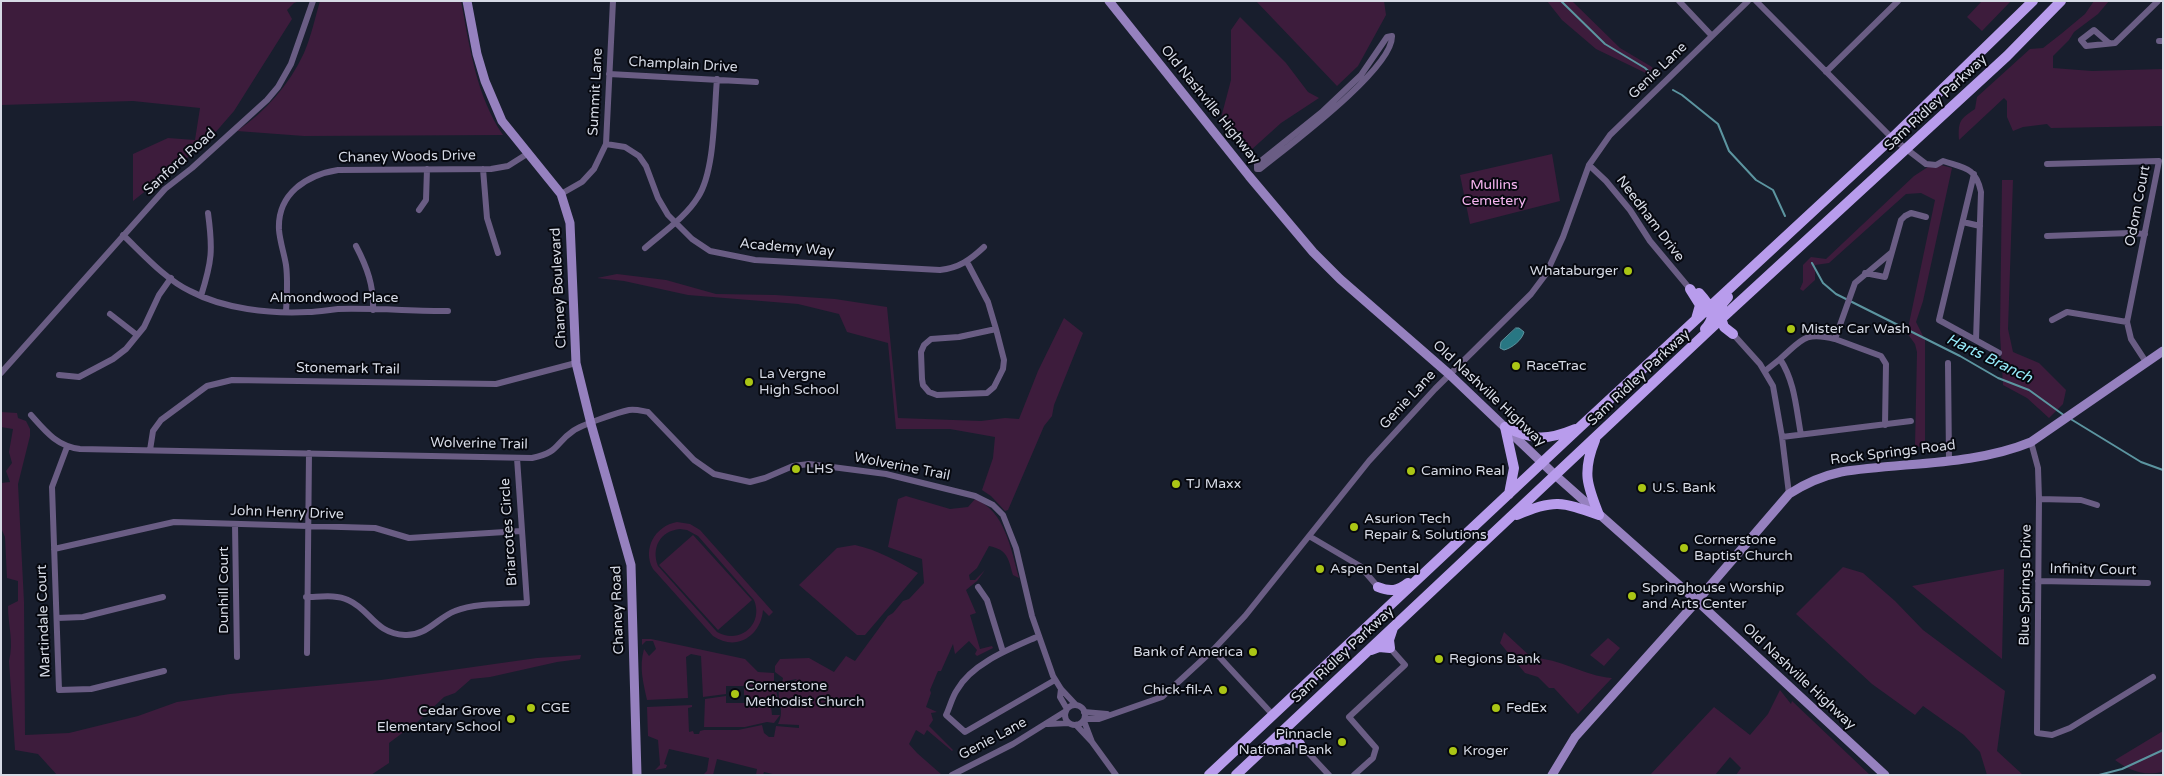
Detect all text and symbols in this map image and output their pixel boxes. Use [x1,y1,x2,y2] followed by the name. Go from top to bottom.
[1625,39,1691,103] street label: Genie Lane
[1157,42,1263,168] street label: Old Nashville Highway
[585,48,607,136] street label: Summit Lane
[1881,51,1991,155] street label: Sam Ridley Parkway
[628,54,738,76] street label: Champlain Drive
[141,125,219,199] street label: Sanford Road
[338,147,476,167] street label: Chaney Woods Drive
[2122,164,2154,248] street label: Odom Court
[1612,173,1688,265] street label: Needham Drive
[1462,177,1526,210] park label: Mullins Cemetery
[547,227,571,349] street label: Chaney Boulevard
[739,235,835,261] street label: Academy Way
[1530,263,1618,279] place label: Whataburger
[1622,265,1634,277] marker: Whataburger
[269,290,399,306] street label: Almondwood Place
[1801,321,1910,337] place label: Mister Car Wash
[1785,323,1797,335] marker: Mister Car Wash
[1584,326,1694,430] street label: Sam Ridley Parkway
[1943,331,2035,387] water label: Harts Branch
[1429,337,1549,451] street label: Old Nashville Highway
[1526,358,1586,374] place label: RaceTrac
[296,360,400,378] street label: Stonemark Trail
[1510,360,1522,372] marker: RaceTrac
[759,366,839,398] place label: La Vergne High School
[1376,367,1440,433] street label: Genie Lane
[743,376,755,388] marker: La Vergne High School
[430,435,528,453] street label: Wolverine Trail
[1829,437,1957,469] street label: Rock Springs Road
[852,449,952,485] street label: Wolverine Trail
[806,461,833,477] place label: LHS
[790,463,802,475] marker: LHS
[1421,463,1505,479] place label: Camino Real
[1405,465,1417,477] marker: Camino Real
[1186,476,1241,492] place label: TJ Maxx
[497,477,521,587] street label: Briarcotes Circle
[1170,478,1182,490] marker: TJ Maxx
[1652,480,1716,496] place label: U.S. Bank
[1636,482,1648,494] marker: U.S. Bank
[230,503,344,523] street label: John Henry Drive
[1364,511,1487,544] place label: Asurion Tech Repair & Solutions
[1348,521,1360,533] marker: Asurion Tech Repair & Solutions
[2017,524,2035,646] street label: Blue Springs Drive
[1694,532,1793,564] place label: Cornerstone Baptist Church
[1678,542,1690,554] marker: Cornerstone Baptist Church
[216,546,232,634] street label: Dunhill Court
[1330,561,1419,577] place label: Aspen Dental
[2049,561,2137,579] street label: Infinity Court
[1314,563,1326,575] marker: Aspen Dental
[34,564,54,678] street label: Martindale Court
[608,565,628,655] street label: Chaney Road
[1642,580,1784,612] place label: Springhouse Worship and Arts Center
[1626,590,1638,602] marker: Springhouse Worship and Arts Center
[1288,603,1398,707] street label: Sam Ridley Parkway
[1739,620,1859,734] street label: Old Nashville Highway
[1133,644,1243,660] place label: Bank of America
[1247,646,1259,658] marker: Bank of America
[1449,651,1540,667] place label: Regions Bank
[1433,653,1445,665] marker: Regions Bank
[745,678,864,710] place label: Cornerstone Methodist Church
[1143,682,1213,698] place label: Chick-fil-A
[1217,684,1229,696] marker: Chick-fil-A
[729,688,741,700] marker: Cornerstone Methodist Church
[541,700,570,716] place label: CGE
[1506,700,1547,716] place label: FedEx
[525,702,537,714] marker: CGE
[1490,702,1502,714] marker: FedEx
[377,703,501,736] place label: Cedar Grove Elementary School
[505,713,517,725] marker: Cedar Grove Elementary School
[956,714,1030,764] street label: Genie Lane
[1238,726,1332,759] place label: Pinnacle National Bank
[1336,736,1348,748] marker: Pinnacle National Bank
[1463,743,1508,759] place label: Kroger
[1447,745,1459,757] marker: Kroger

